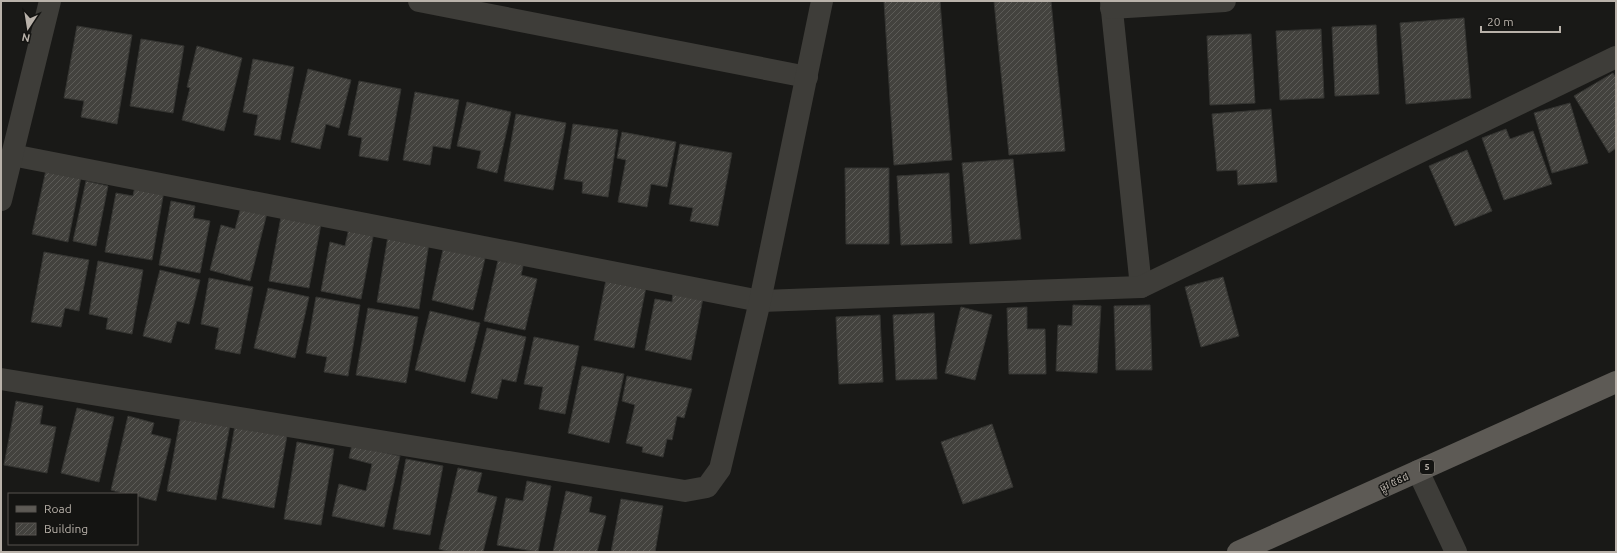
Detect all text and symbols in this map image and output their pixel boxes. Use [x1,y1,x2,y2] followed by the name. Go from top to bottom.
[8,8,48,48] north arrow
[1481,8,1560,34] scale bar
[1487,15,1514,28] text: 20 m
[21,31,31,45] text: N
[1420,460,1434,474] road number: 5
[1378,471,1412,497] street label: ផ្លូវ ៥៩៨
[8,493,138,545] legend
[44,502,72,515] text: Road
[44,522,88,535] text: Building

